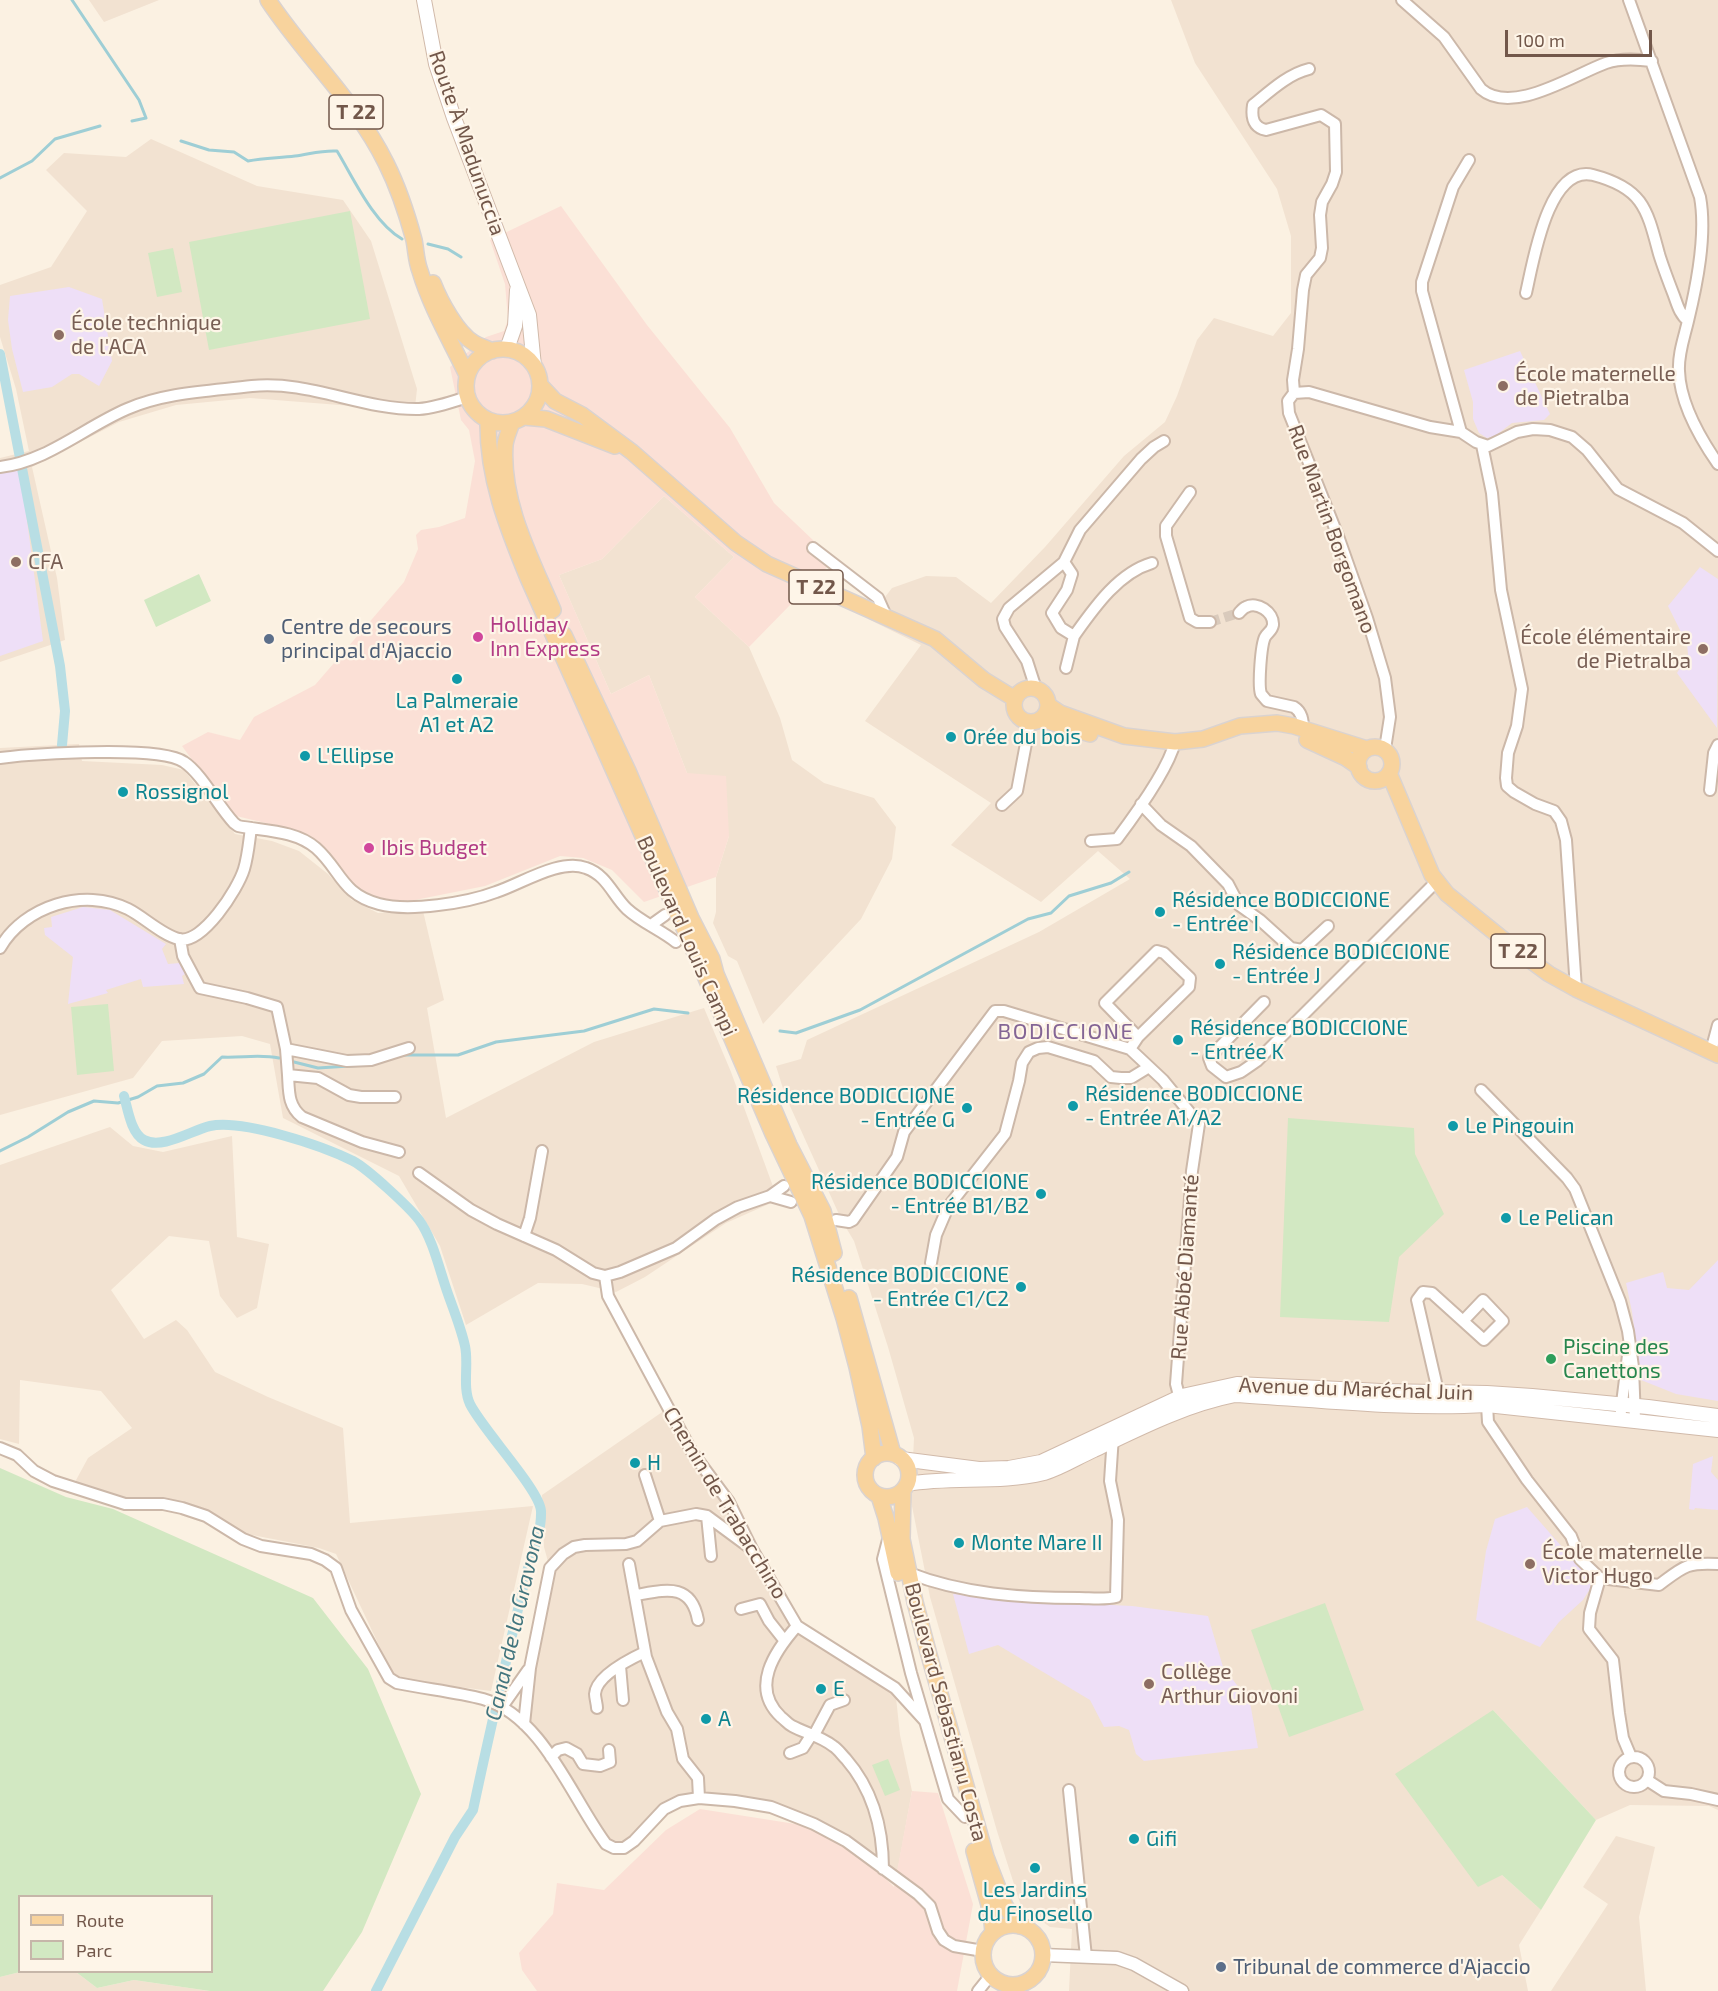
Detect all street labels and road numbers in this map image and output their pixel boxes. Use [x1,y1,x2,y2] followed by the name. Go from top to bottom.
[424,47,510,239] street label: Route À Madunuccia
[329,95,383,129] road number: T 22
[1282,421,1382,637] street label: Rue Martin Borgomano
[789,570,843,604] road number: T 22
[631,832,743,1040] street label: Boulevard Louis Campi
[1491,934,1545,968] road number: T 22
[1166,1173,1204,1361] street label: Rue Abbé Diamanté
[1238,1372,1474,1406] street label: Avenue du Maréchal Juin
[658,1402,792,1604] street label: Chemin de Trabacchino
[899,1580,993,1844] street label: Boulevard Sebastianu Costa

